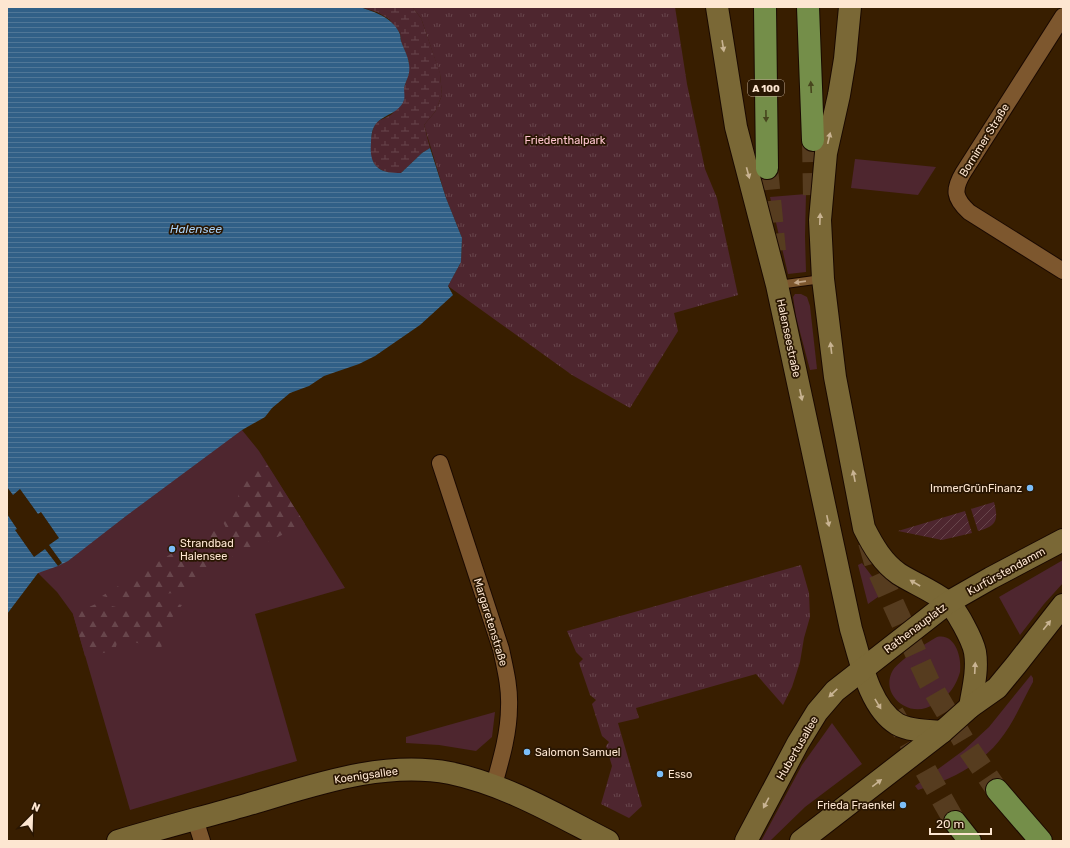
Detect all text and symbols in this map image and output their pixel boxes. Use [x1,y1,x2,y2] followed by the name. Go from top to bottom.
[720,39,726,52] one-way arrow
[748,80,784,96] road number: A 100
[808,80,814,93] one-way arrow
[957,101,1012,179] street label: Bornimer Straße
[763,110,769,123] one-way arrow
[827,132,833,144] one-way arrow
[525,134,606,147] park label: Friedenthalpark
[745,167,751,179] one-way arrow
[817,213,824,225] one-way arrow
[170,222,222,236] water label: Halensee
[794,279,806,285] one-way arrow
[774,298,803,379] street label: Halenseestraße
[828,342,835,354] one-way arrow
[798,388,804,401] one-way arrow
[851,470,857,482] one-way arrow
[930,482,1022,495] place label: ImmerGrünFinanz
[1025,483,1035,493] marker: ImmerGrünFinanz
[826,515,832,527] one-way arrow
[180,537,234,563] place label: Strandbad Halensee
[167,544,177,554] marker: Strandbad Halensee
[965,545,1048,598] street label: Kurfürstendamm
[471,576,510,668] street label: Margaretenstraße
[909,579,921,586] one-way arrow
[881,600,949,656] street label: Rathenauplatz
[1043,620,1052,631] one-way arrow
[972,662,979,674] one-way arrow
[828,688,838,698] one-way arrow
[874,699,882,709] one-way arrow
[774,714,821,783] street label: Hubertusallee
[535,746,621,759] place label: Salomon Samuel
[522,747,532,757] marker: Salomon Samuel
[333,765,399,786] street label: Koenigsallee
[668,768,692,781] place label: Esso
[655,769,665,779] marker: Esso
[871,779,882,787] one-way arrow
[12,796,52,836] north arrow
[763,798,769,809] one-way arrow
[817,799,895,812] place label: Frieda Fraenkel
[30,800,42,815] text: N
[898,800,908,810] marker: Frieda Fraenkel
[930,810,991,836] scale bar
[936,817,964,831] text: 20 m

